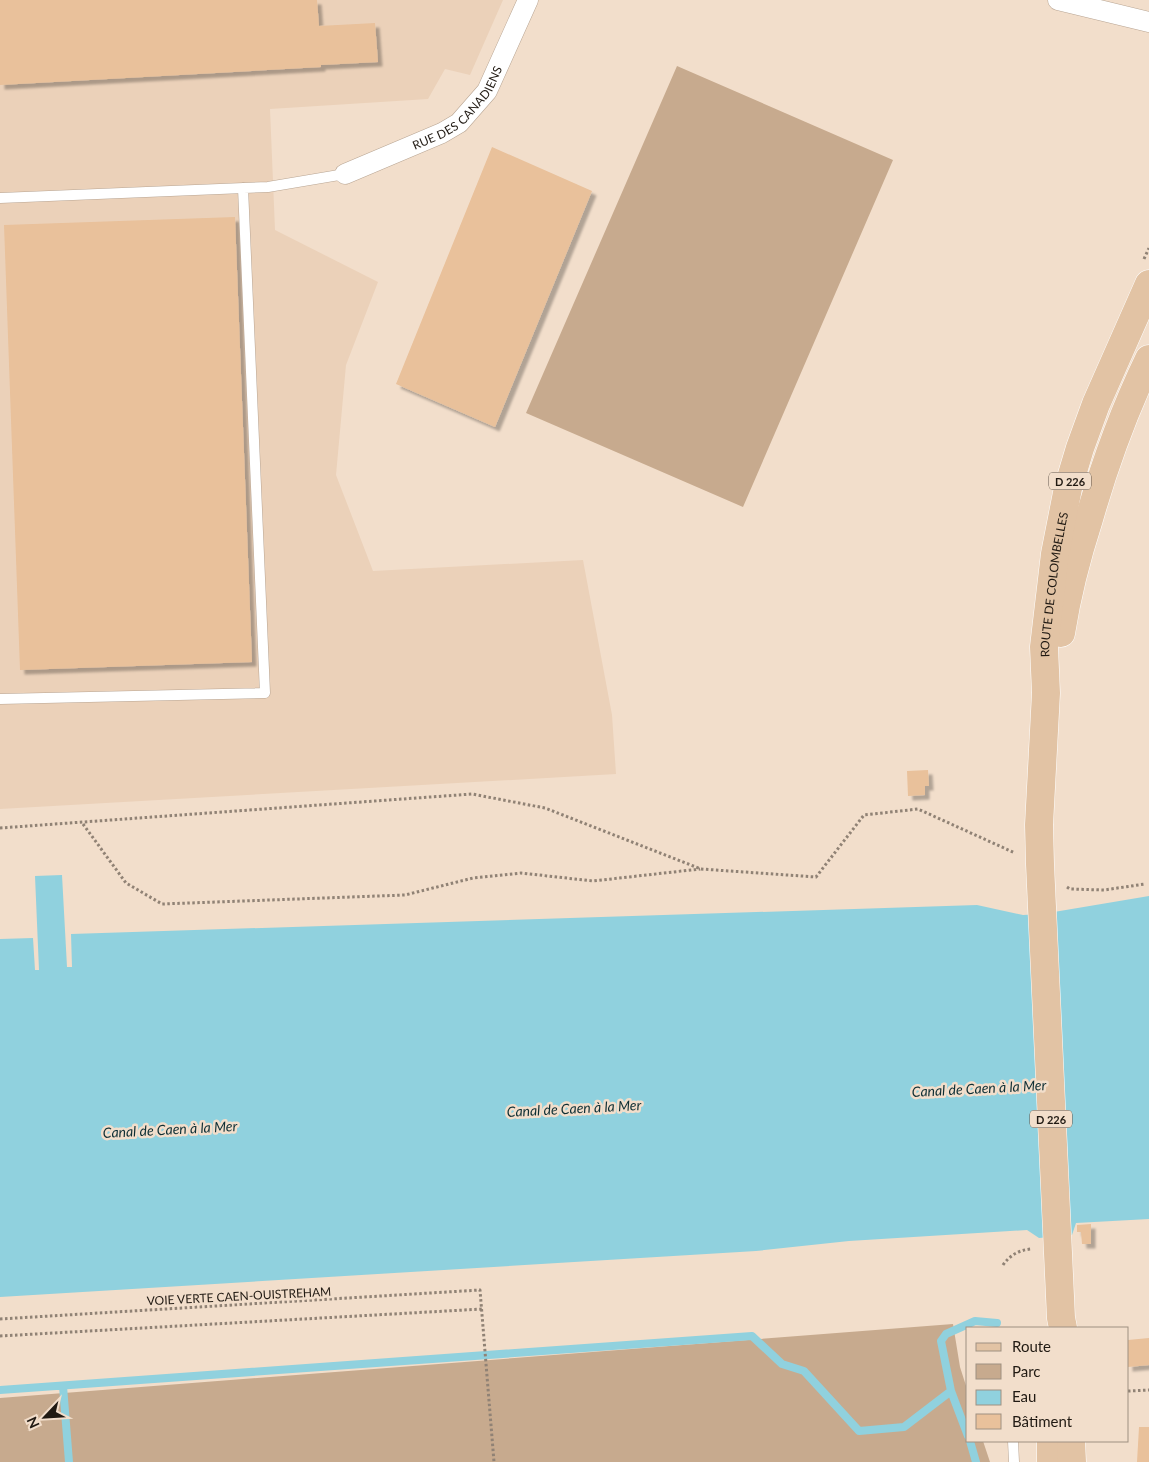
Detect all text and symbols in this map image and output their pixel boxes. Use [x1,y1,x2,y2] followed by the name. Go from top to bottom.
[410,64,505,152] street label: RUE DES CANADIENS
[1049,472,1091,490] road number: D 226
[1036,511,1071,658] street label: ROUTE DE COLOMBELLES
[911,1076,1047,1100] water label: Canal de Caen à la Mer
[506,1096,642,1120] water label: Canal de Caen à la Mer
[1030,1110,1072,1128] road number: D 226
[102,1117,238,1141] water label: Canal de Caen à la Mer
[146,1284,332,1308] street label: VOIE VERTE CAEN-OUISTREHAM
[966,1327,1129,1442] legend
[1012,1337,1051,1355] text: Route
[1012,1362,1041,1380] text: Parc
[1012,1387,1036,1405] text: Eau
[20,1392,70,1442] north arrow
[1012,1412,1073,1430] text: Bâtiment
[23,1414,43,1431] text: N

